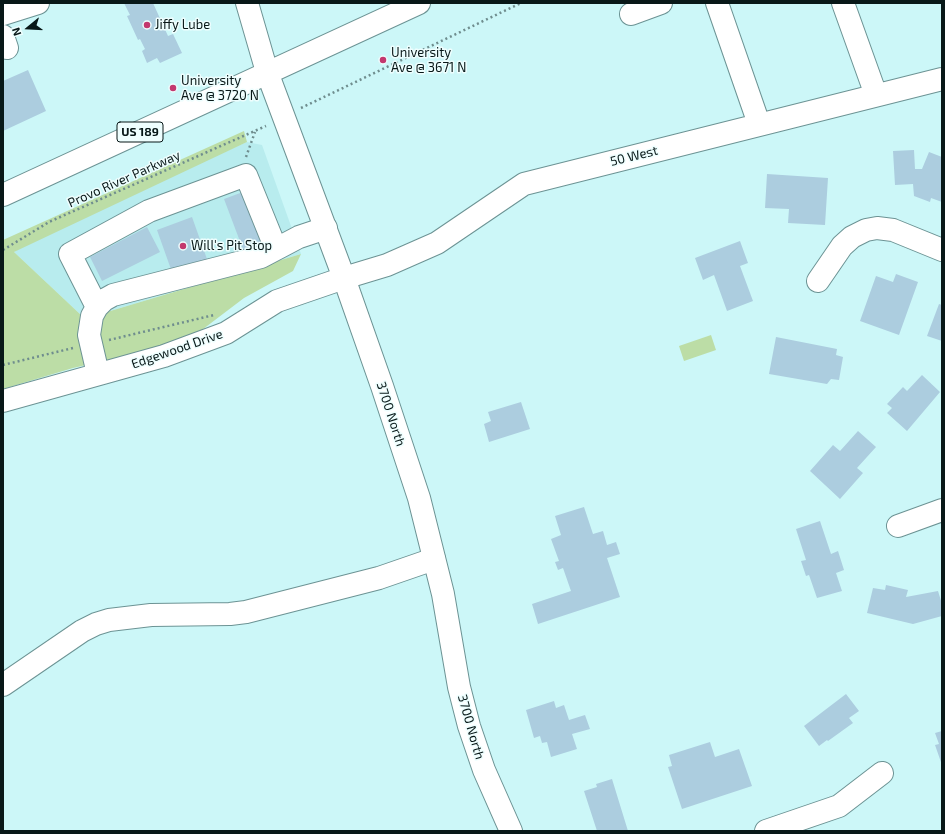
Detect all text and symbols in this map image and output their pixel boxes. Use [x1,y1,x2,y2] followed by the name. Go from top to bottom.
[8,8,48,48] north arrow
[155,17,210,33] place label: Jiffy Lube
[142,20,152,30] marker: Jiffy Lube
[9,26,24,38] text: N
[391,45,466,76] place label: University Ave @ 3671 N
[378,55,388,65] marker: University Ave @ 3671 N
[181,73,259,104] place label: University Ave @ 3720 N
[168,83,178,93] marker: University Ave @ 3720 N
[117,122,163,142] road number: US 189
[609,143,659,169] street label: 50 West
[65,147,183,211] street label: Provo River Parkway
[191,238,272,254] place label: Will's Pit Stop
[178,241,188,251] marker: Will's Pit Stop
[129,326,225,372] street label: Edgewood Drive
[373,380,409,448] street label: 3700 North
[454,693,488,761] street label: 3700 North

